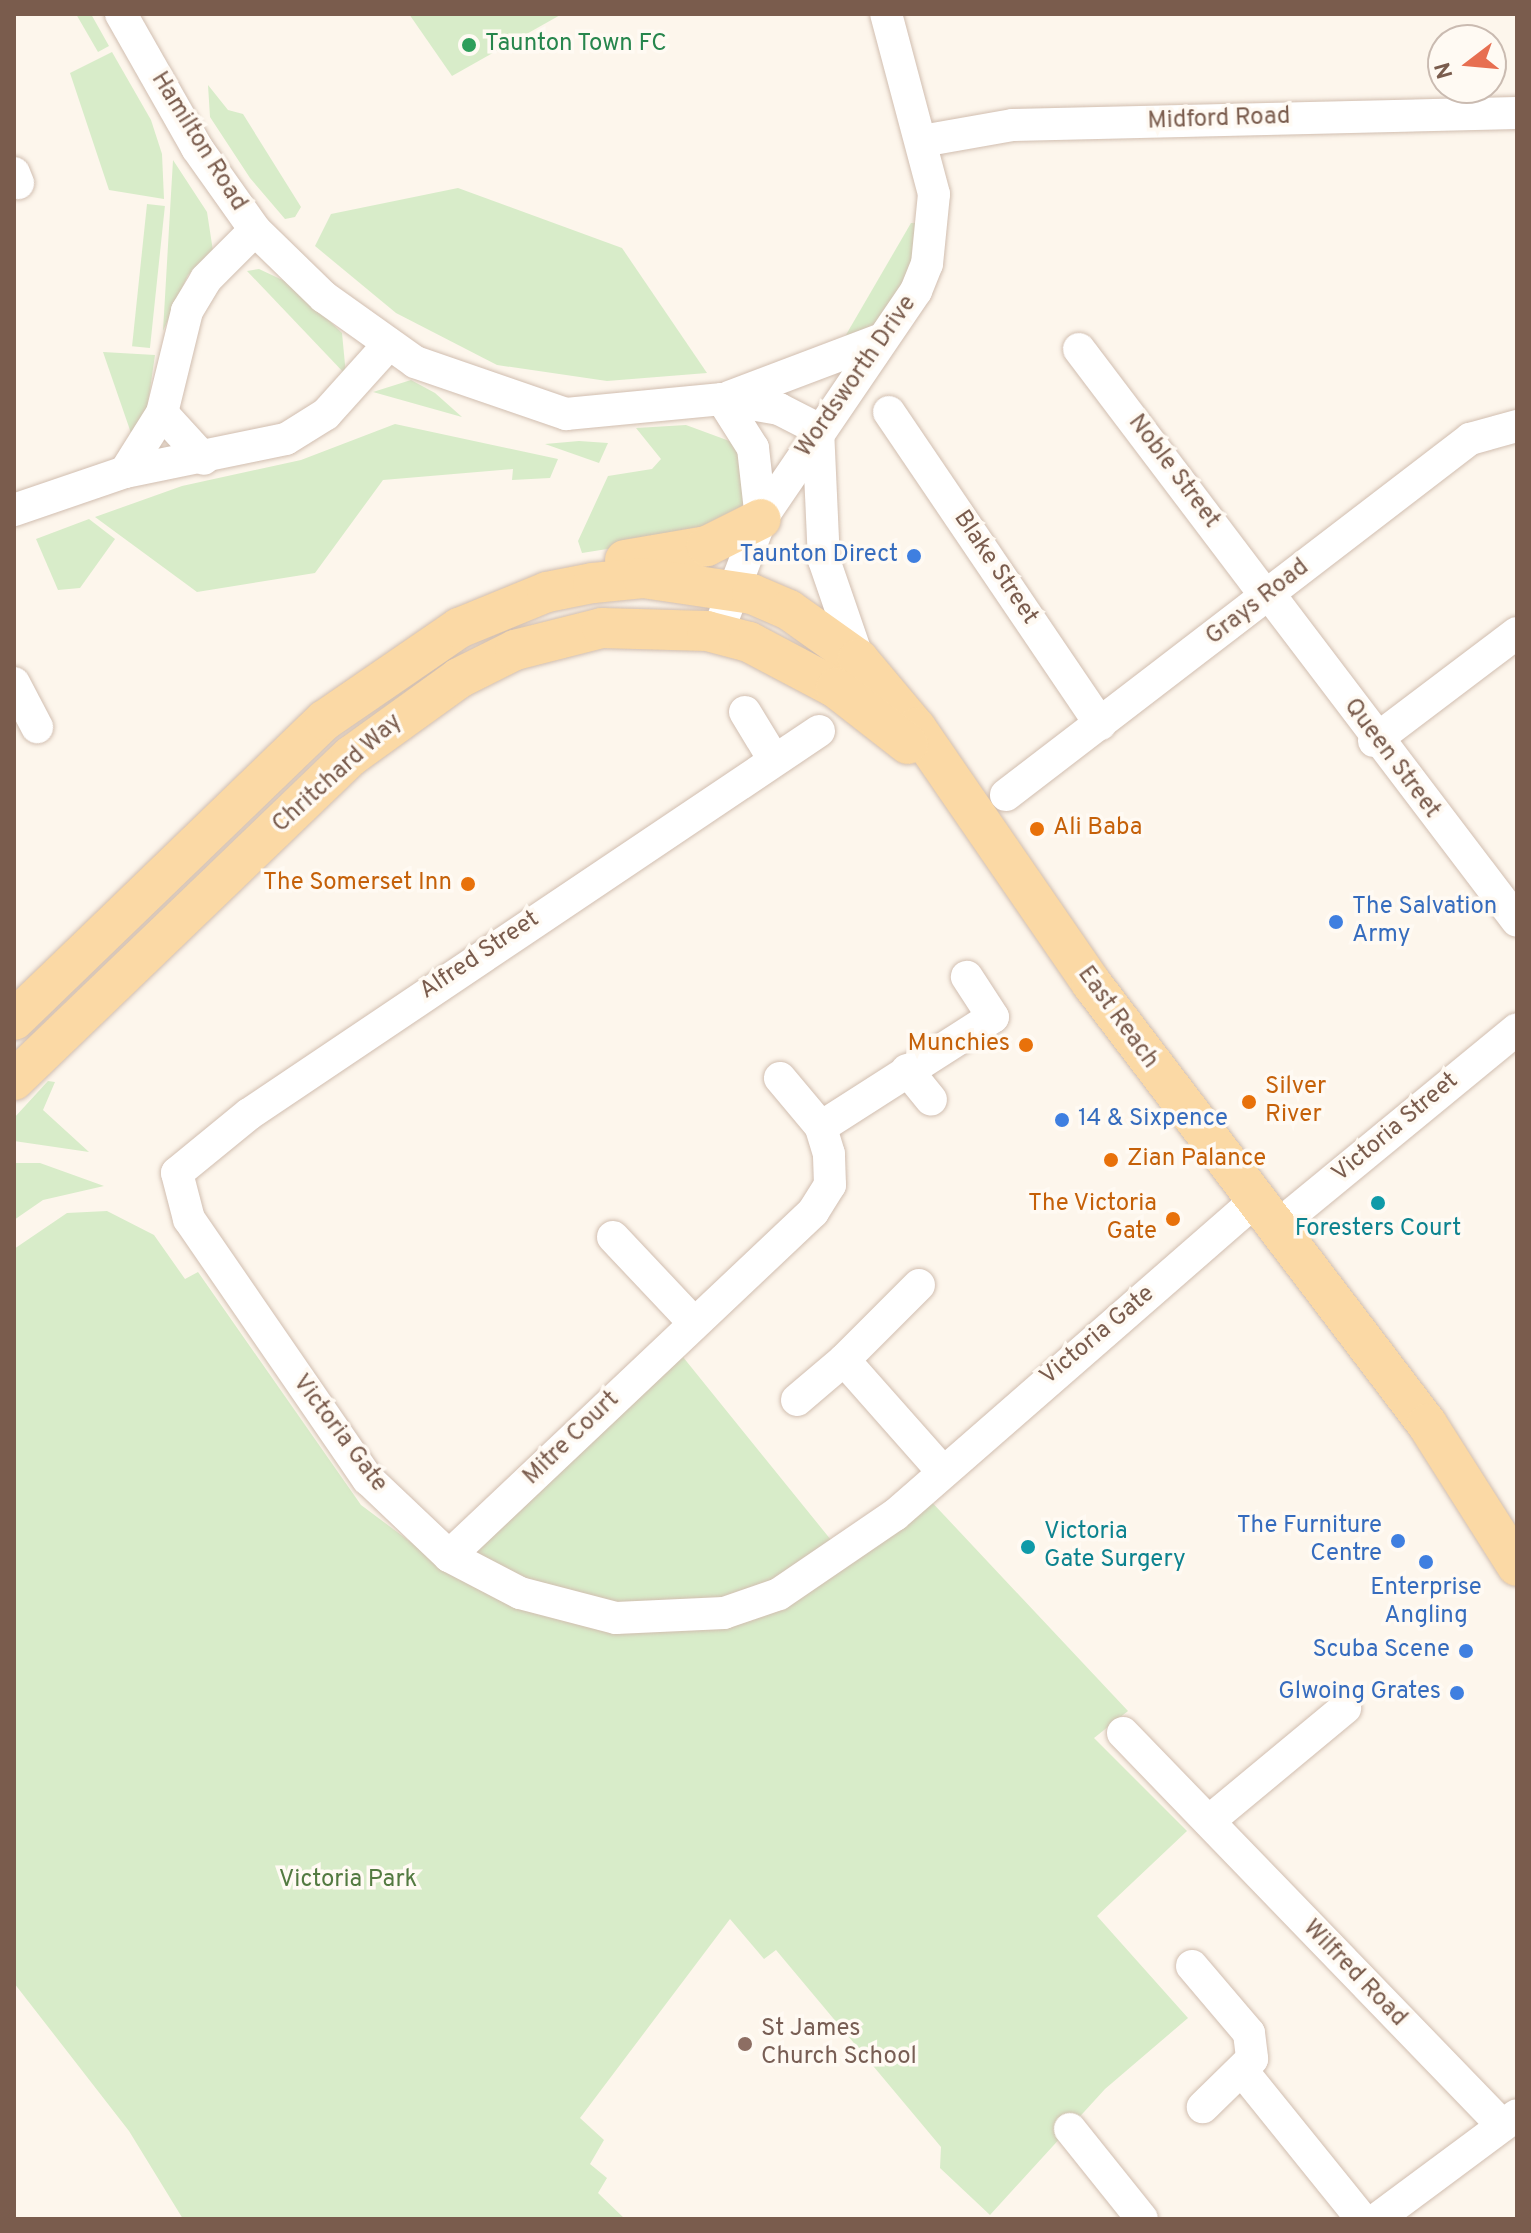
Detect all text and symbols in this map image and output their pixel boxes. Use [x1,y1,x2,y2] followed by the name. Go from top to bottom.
[1427,24,1507,104] north arrow
[485,31,668,59] place label: Taunton Town FC
[460,36,478,54] marker: Taunton Town FC
[1430,59,1461,82] text: N
[144,67,252,217] street label: Hamilton Road
[1147,103,1291,137] street label: Midford Road
[791,291,923,463] street label: Wordsworth Drive
[1121,409,1225,535] street label: Noble Street
[946,506,1044,630] street label: Blake Street
[739,542,898,570] place label: Taunton Direct
[905,547,923,565] marker: Taunton Direct
[1201,554,1315,652] street label: Grays Road
[1337,693,1445,825] street label: Queen Street
[267,708,409,840] street label: Chritchard Way
[1053,815,1142,843] place label: Ali Baba
[1028,820,1046,838] marker: Ali Baba
[263,870,452,898] place label: The Somerset Inn
[459,875,477,893] marker: The Somerset Inn
[1352,894,1497,950] place label: The Salvation Army
[415,906,545,1006] street label: Alfred Street
[1327,913,1345,931] marker: The Salvation Army
[1070,961,1164,1075] street label: East Reach
[908,1031,1010,1059] place label: Munchies
[1017,1036,1035,1054] marker: Munchies
[1327,1067,1465,1189] street label: Victoria Street
[1265,1074,1326,1130] place label: Silver River
[1240,1093,1258,1111] marker: Silver River
[1078,1106,1228,1134] place label: 14 & Sixpence
[1053,1111,1071,1129] marker: 14 & Sixpence
[1127,1146,1266,1174] place label: Zian Palance
[1102,1151,1120,1169] marker: Zian Palance
[1027,1191,1157,1247] place label: The Victoria Gate
[1369,1194,1387,1212] marker: Foresters Court
[1164,1210,1182,1228] marker: The Victoria Gate
[1295,1216,1461,1244] place label: Foresters Court
[1035,1280,1161,1392] street label: Victoria Gate
[285,1370,393,1498] street label: Victoria Gate
[518,1386,626,1492] street label: Mitre Court
[1237,1513,1382,1569] place label: The Furniture Centre
[1044,1519,1186,1575] place label: Victoria Gate Surgery
[1389,1532,1407,1550] marker: The Furniture Centre
[1019,1538,1037,1556] marker: Victoria Gate Surgery
[1417,1553,1435,1571] marker: Enterprise Angling
[1370,1575,1482,1631] place label: Enterprise Angling
[1313,1637,1450,1665] place label: Scuba Scene
[1457,1642,1475,1660] marker: Scuba Scene
[1278,1679,1441,1707] place label: Glwoing Grates
[1448,1684,1466,1702] marker: Glwoing Grates
[279,1867,417,1895] park label: Victoria Park
[1296,1915,1412,2033] street label: Wilfred Road
[761,2016,917,2072] place label: St James Church School
[736,2035,754,2053] marker: St James Church School

